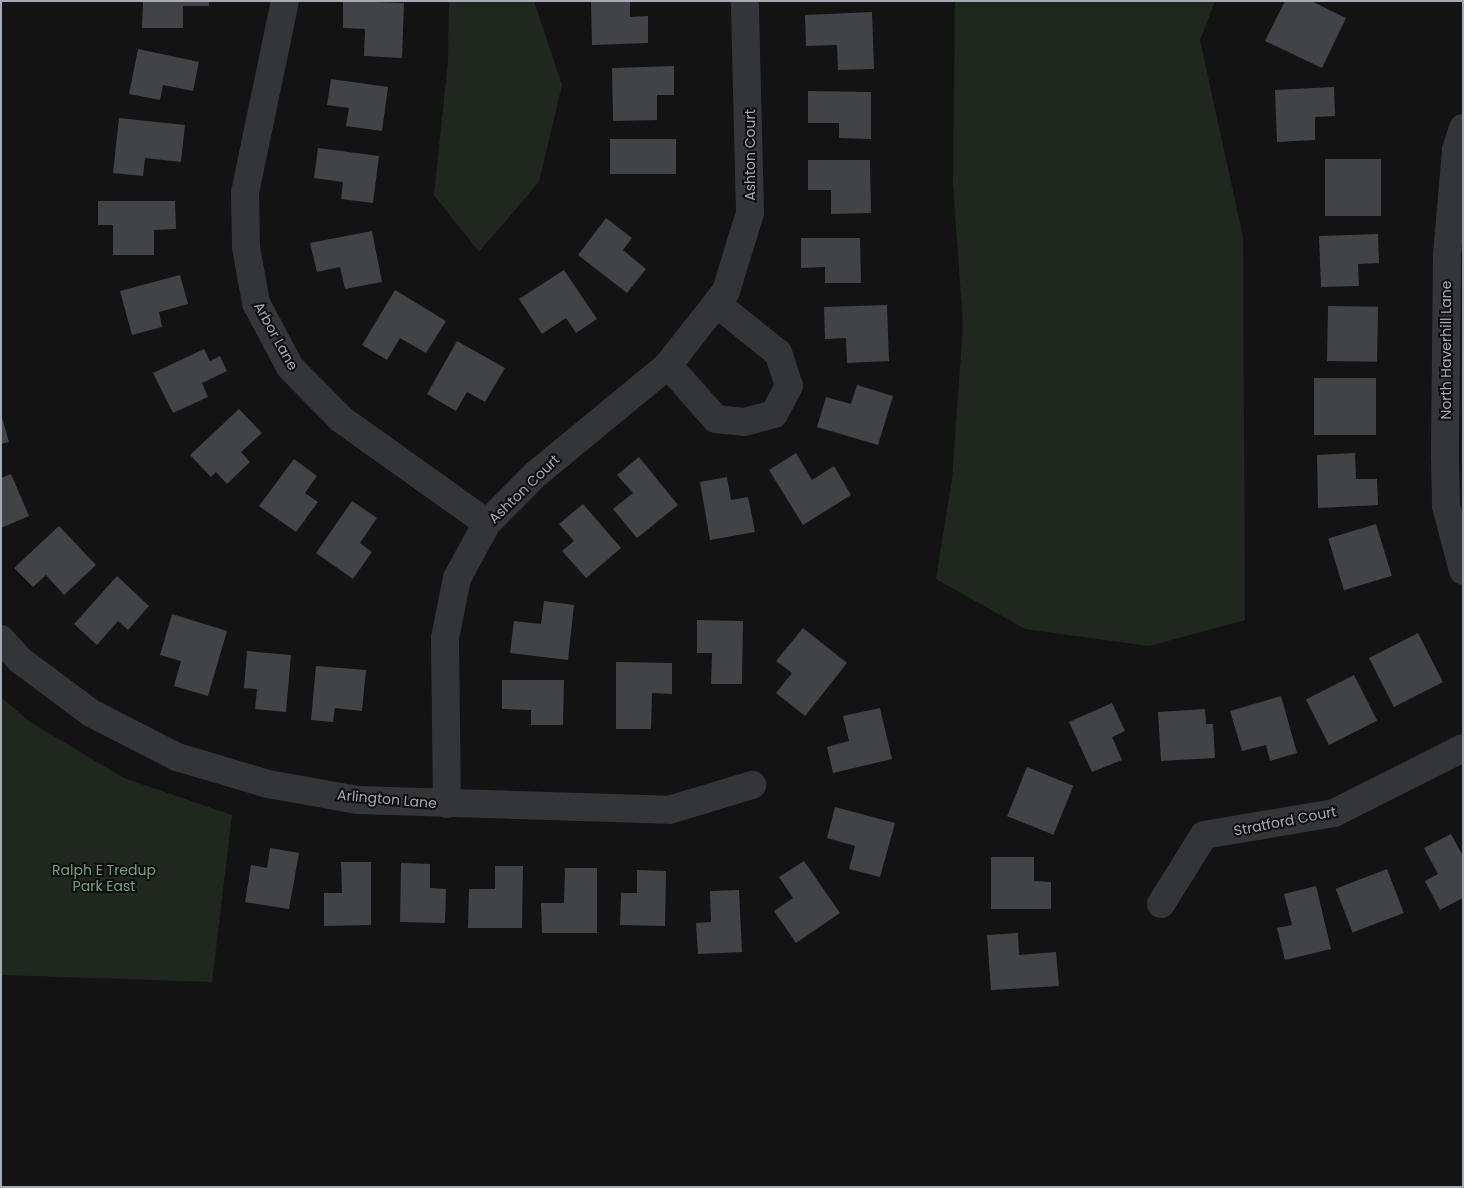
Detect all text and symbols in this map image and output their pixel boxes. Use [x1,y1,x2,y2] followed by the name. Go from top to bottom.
[742,109,758,201] street label: Ashton Court
[1438,281,1454,419] street label: North Haverhill Lane
[250,299,302,373] street label: Arbor Lane
[485,451,563,527] street label: Ashton Court
[337,786,437,812] street label: Arlington Lane
[1232,803,1338,839] street label: Stratford Court
[52,862,156,894] park label: Ralph E Tredup Park East

